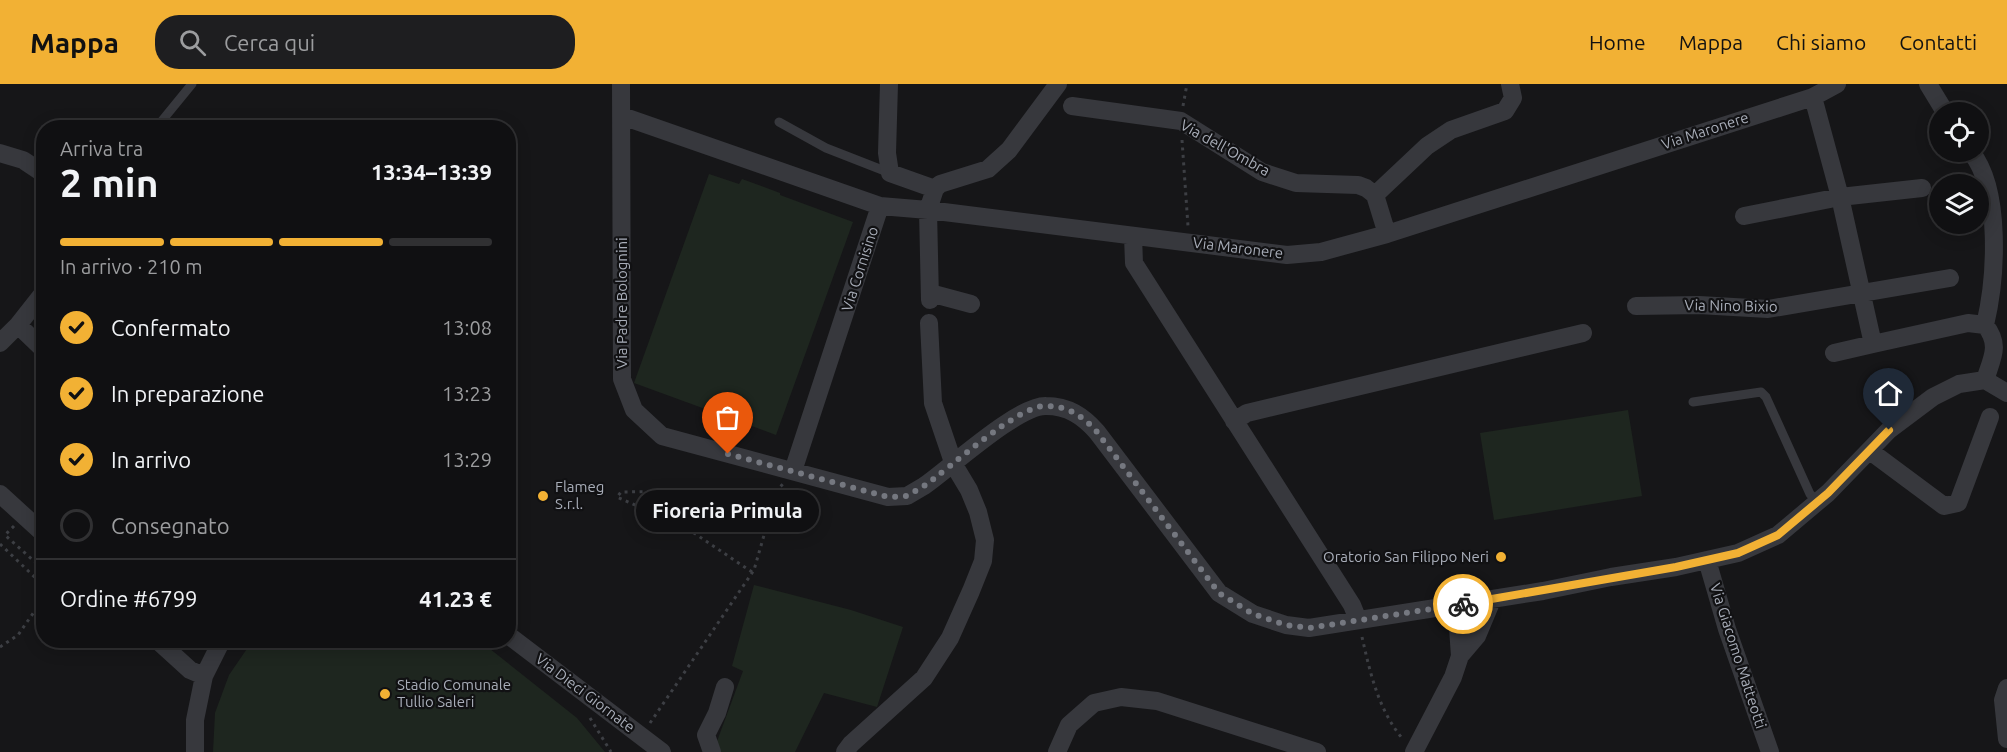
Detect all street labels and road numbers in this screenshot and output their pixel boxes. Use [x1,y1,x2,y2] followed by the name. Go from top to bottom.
[1659,108,1751,153] street label: Via Maronere
[1177,116,1273,179] street label: Via dell'Ombra
[838,224,881,313] street label: Via Cornisino
[1192,234,1284,261] street label: Via Maronere
[613,237,630,369] street label: Via Padre Bolognini
[1684,296,1778,315] street label: Via Nino Bixio
[1707,581,1770,731] street label: Via Giacomo Matteotti
[532,650,638,735] street label: Via Dieci Giornate

